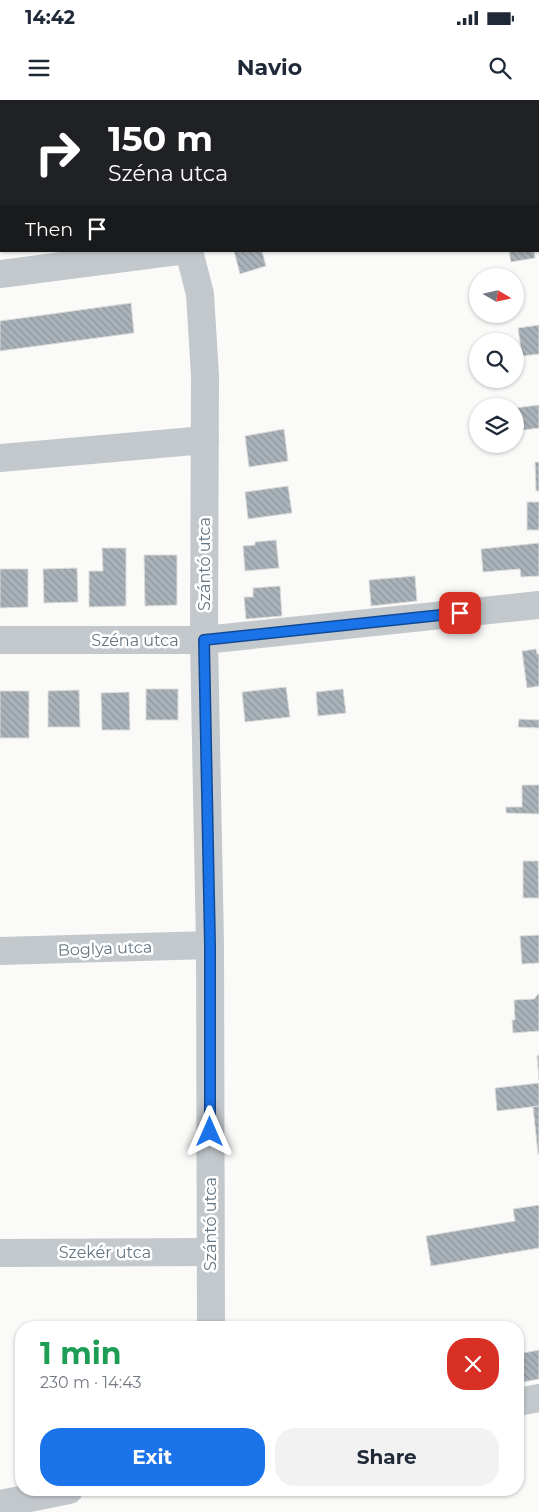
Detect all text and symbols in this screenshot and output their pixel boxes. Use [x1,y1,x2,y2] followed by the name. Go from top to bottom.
[25,6,75,29] text: 14:42
[25,54,53,82] icon: menu
[237,54,302,81] text: Navio
[486,54,514,82] icon: search
[108,117,213,160] text: 150 m
[25,120,90,185] icon: right
[108,160,228,187] text: Széna utca
[83,215,111,243] icon: arrive
[25,218,73,241] text: Then
[469,268,524,322] north arrow
[469,268,524,453] map controls
[469,333,524,388] button: search
[469,398,524,453] button: layers
[195,517,214,611] street label: Szántó utca
[439,592,481,634] pin
[446,599,474,627] icon: arrive
[91,631,179,650] street label: Széna utca
[57,937,153,960] street label: Boglya utca
[183,1105,235,1157] position arrow
[201,1177,220,1271] street label: Szántó utca
[59,1243,151,1262] street label: Szekér utca
[40,1335,121,1372] text: 1 min
[447,1338,499,1390] button: close
[40,1373,142,1392] text: 230 m · 14:43
[40,1428,265,1486] button: Exit
[275,1428,499,1486] button: Share

